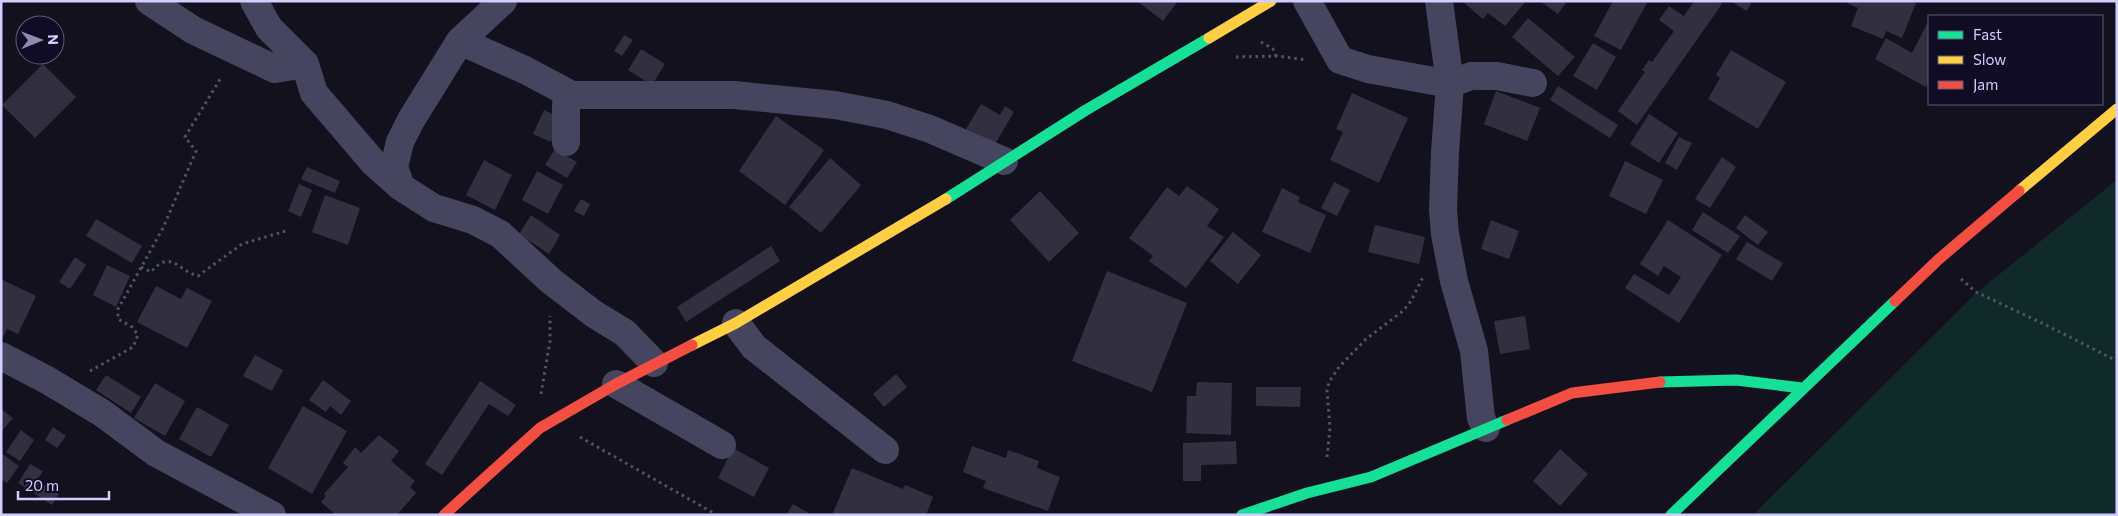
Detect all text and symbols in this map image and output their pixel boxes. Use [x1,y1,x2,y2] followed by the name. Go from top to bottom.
[15,15,65,65] north arrow
[1928,15,2103,105] legend
[1973,25,2002,43] text: Fast
[45,34,62,45] text: N
[1973,50,2006,68] text: Slow
[1973,75,1998,93] text: Jam
[18,468,109,500] scale bar
[25,476,59,494] text: 20 m

